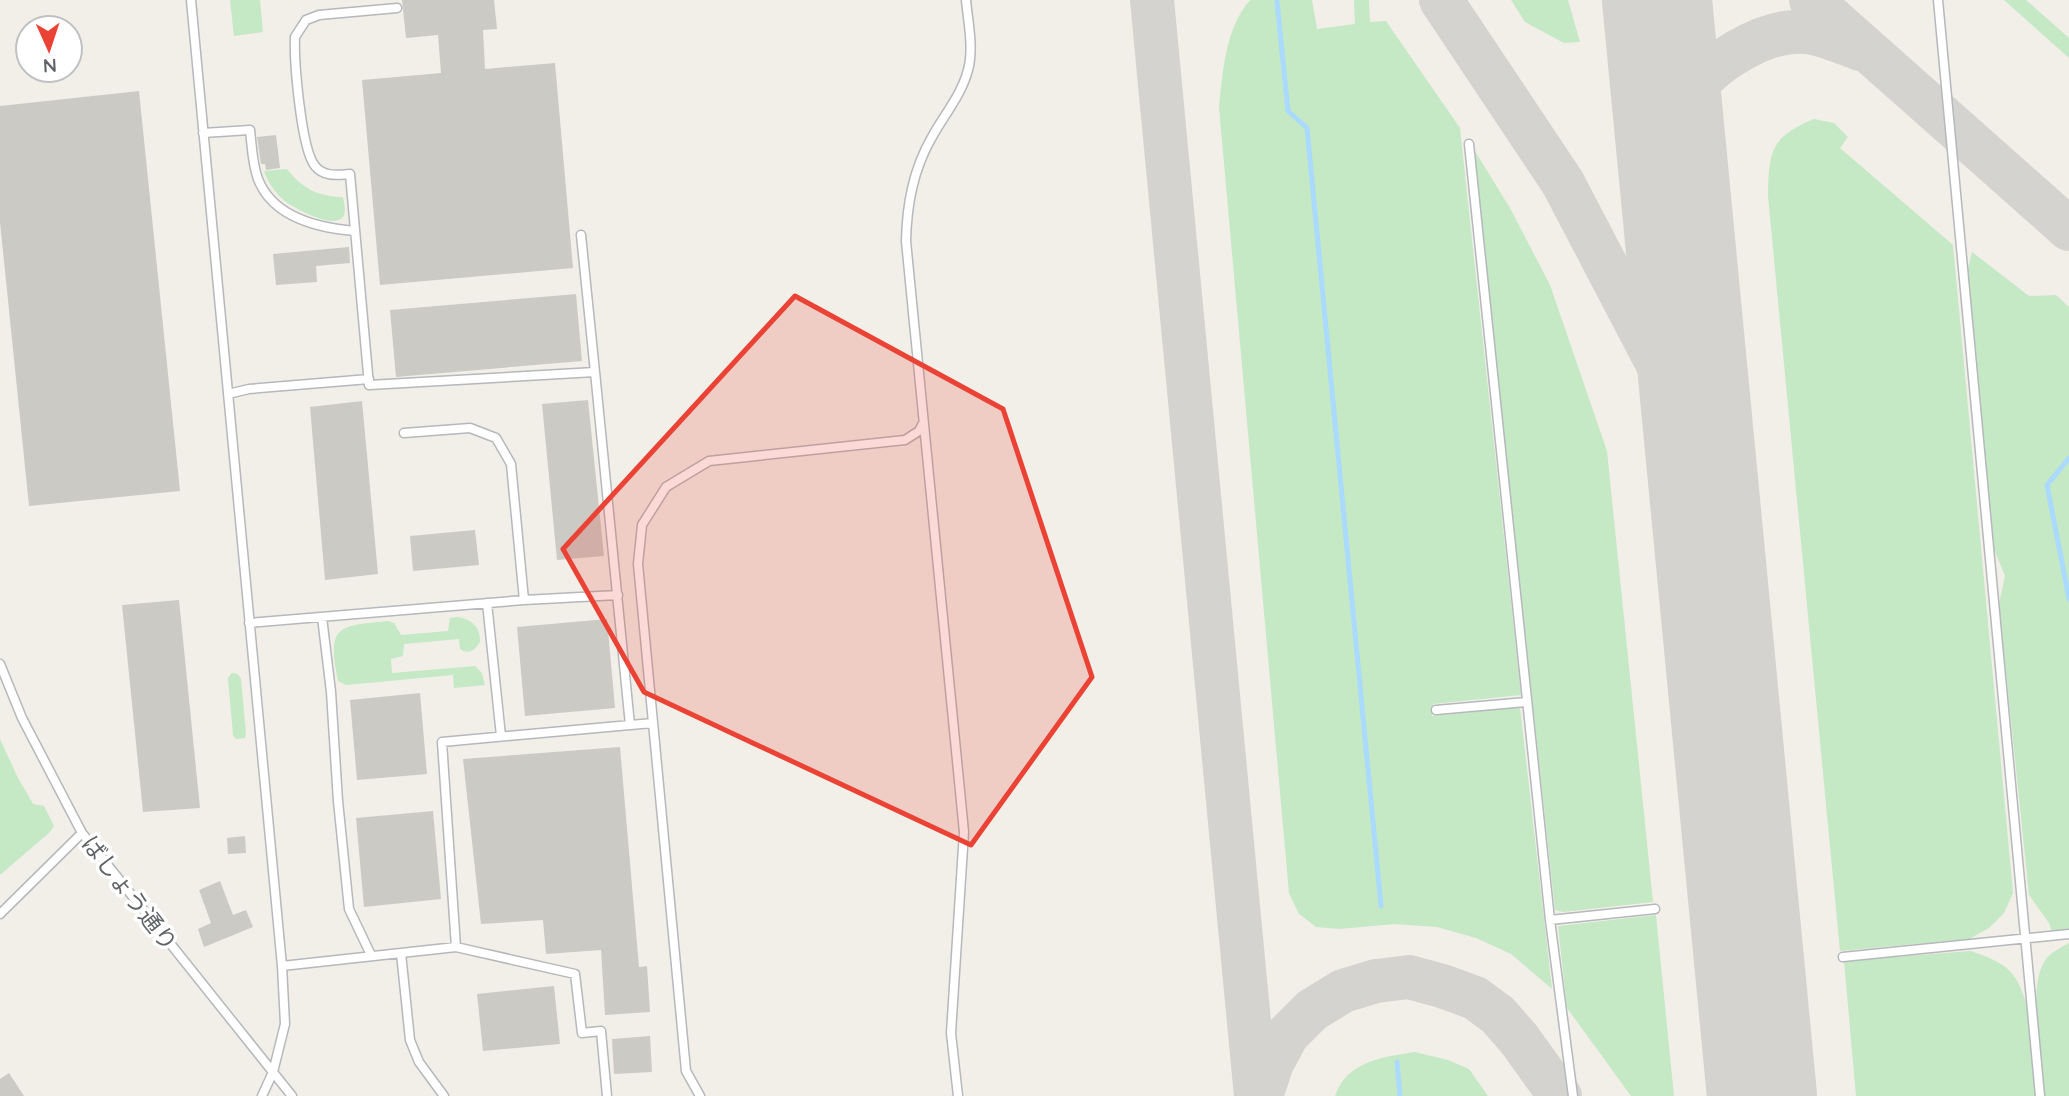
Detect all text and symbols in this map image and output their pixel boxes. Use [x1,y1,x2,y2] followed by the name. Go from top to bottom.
[14,14,84,84] north arrow
[42,54,57,78] text: N
[76,830,184,956] street label: ばしょう通り

